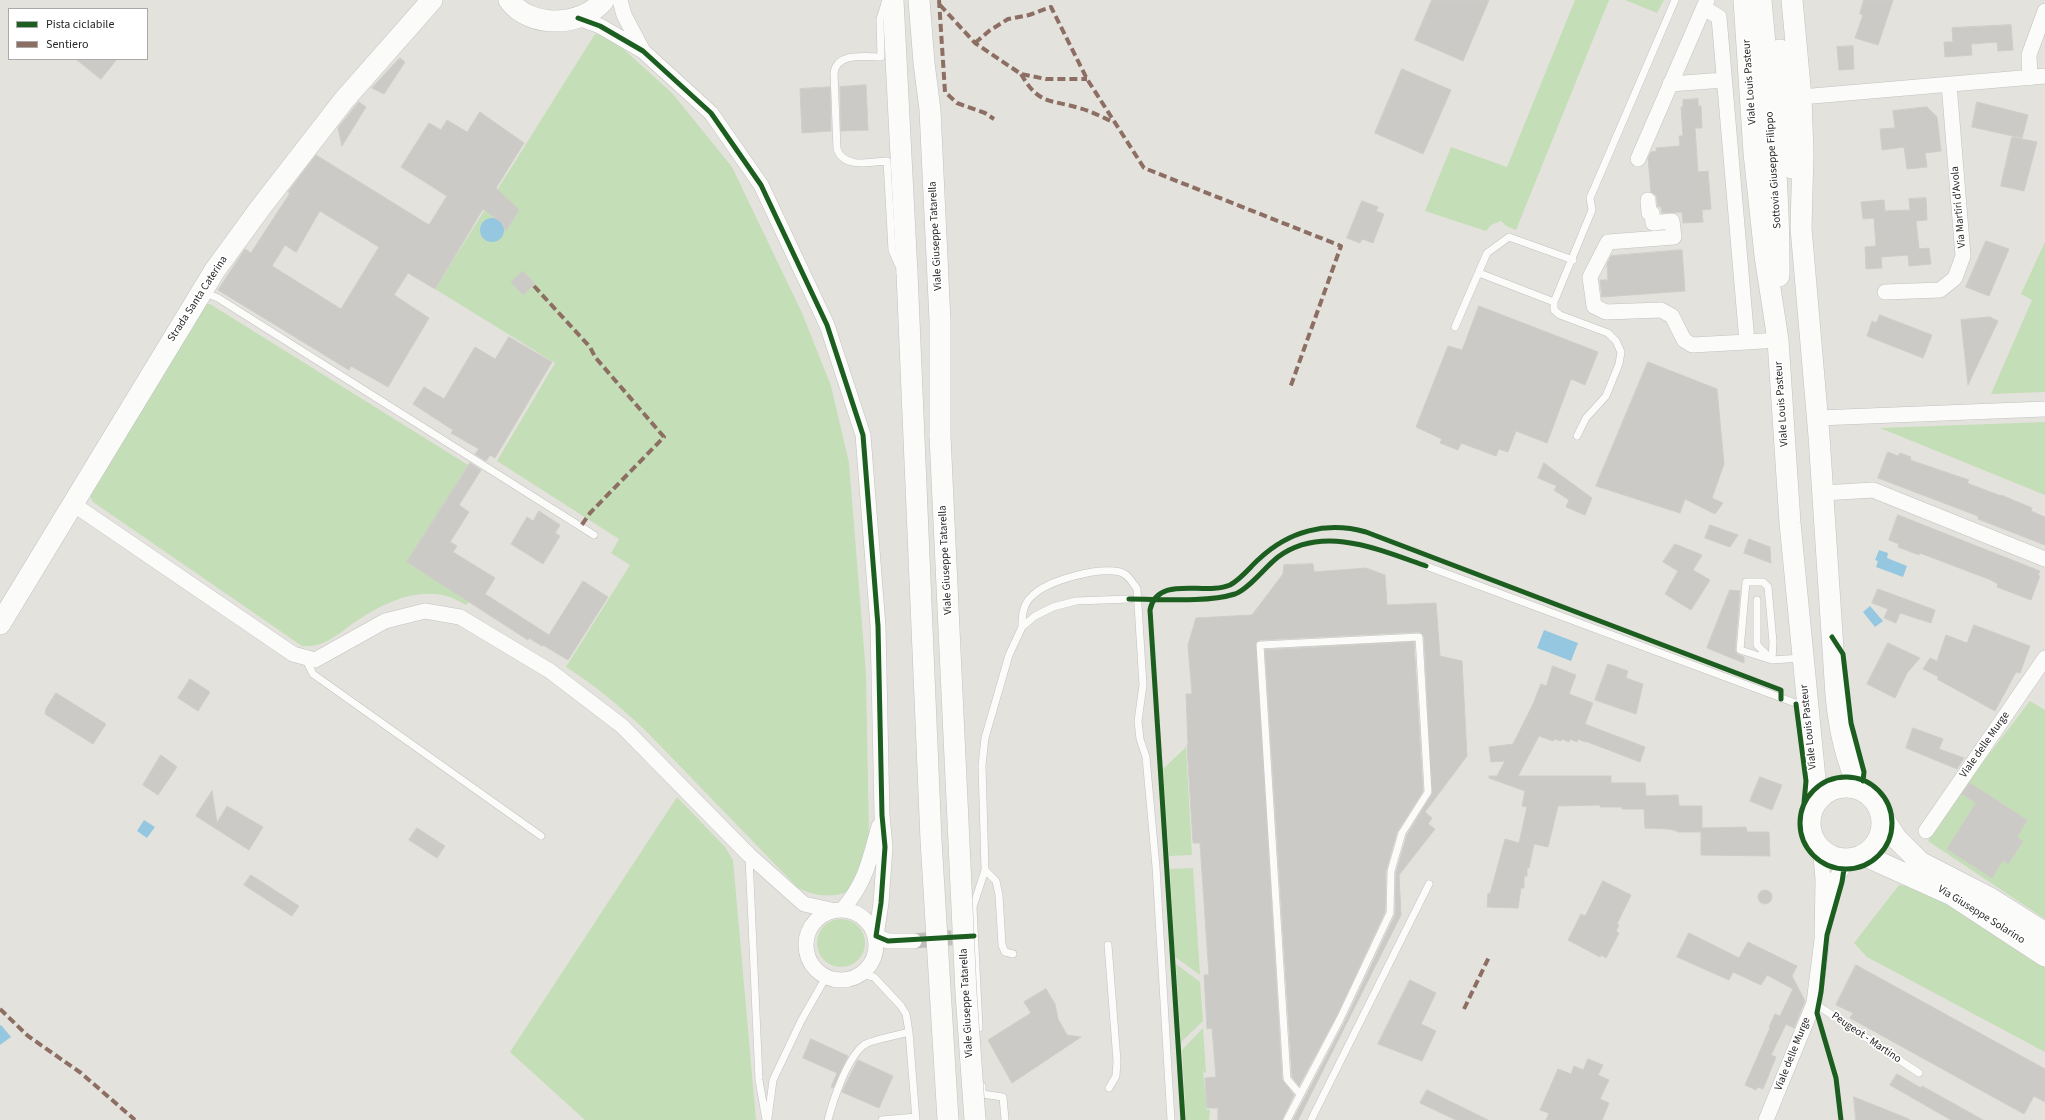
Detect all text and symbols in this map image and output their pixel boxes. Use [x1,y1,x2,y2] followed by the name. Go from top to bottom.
[8,8,148,60] legend
[46,16,114,33] text: Pista ciclabile
[46,36,88,53] text: Sentiero
[1740,39,1760,125] street label: Viale Louis Pasteur
[1763,111,1785,229] street label: Sottovia Giuseppe Filippo
[1949,166,1969,248] street label: Via Martiri d'Avola
[927,181,945,291] street label: Viale Giuseppe Tatarella
[165,254,231,344] street label: Strada Santa Caterina
[1772,361,1792,447] street label: Viale Louis Pasteur
[937,505,955,615] street label: Viale Giuseppe Tatarella
[1798,684,1820,770] street label: Viale Louis Pasteur
[1957,709,2013,781] street label: Viale delle Murge
[1935,883,2027,947] street label: Via Giuseppe Solarino
[958,948,976,1058] street label: Viale Giuseppe Tatarella
[1829,1010,1903,1066] street label: Peugeot - Martino
[1772,1015,1814,1093] street label: Viale delle Murge

